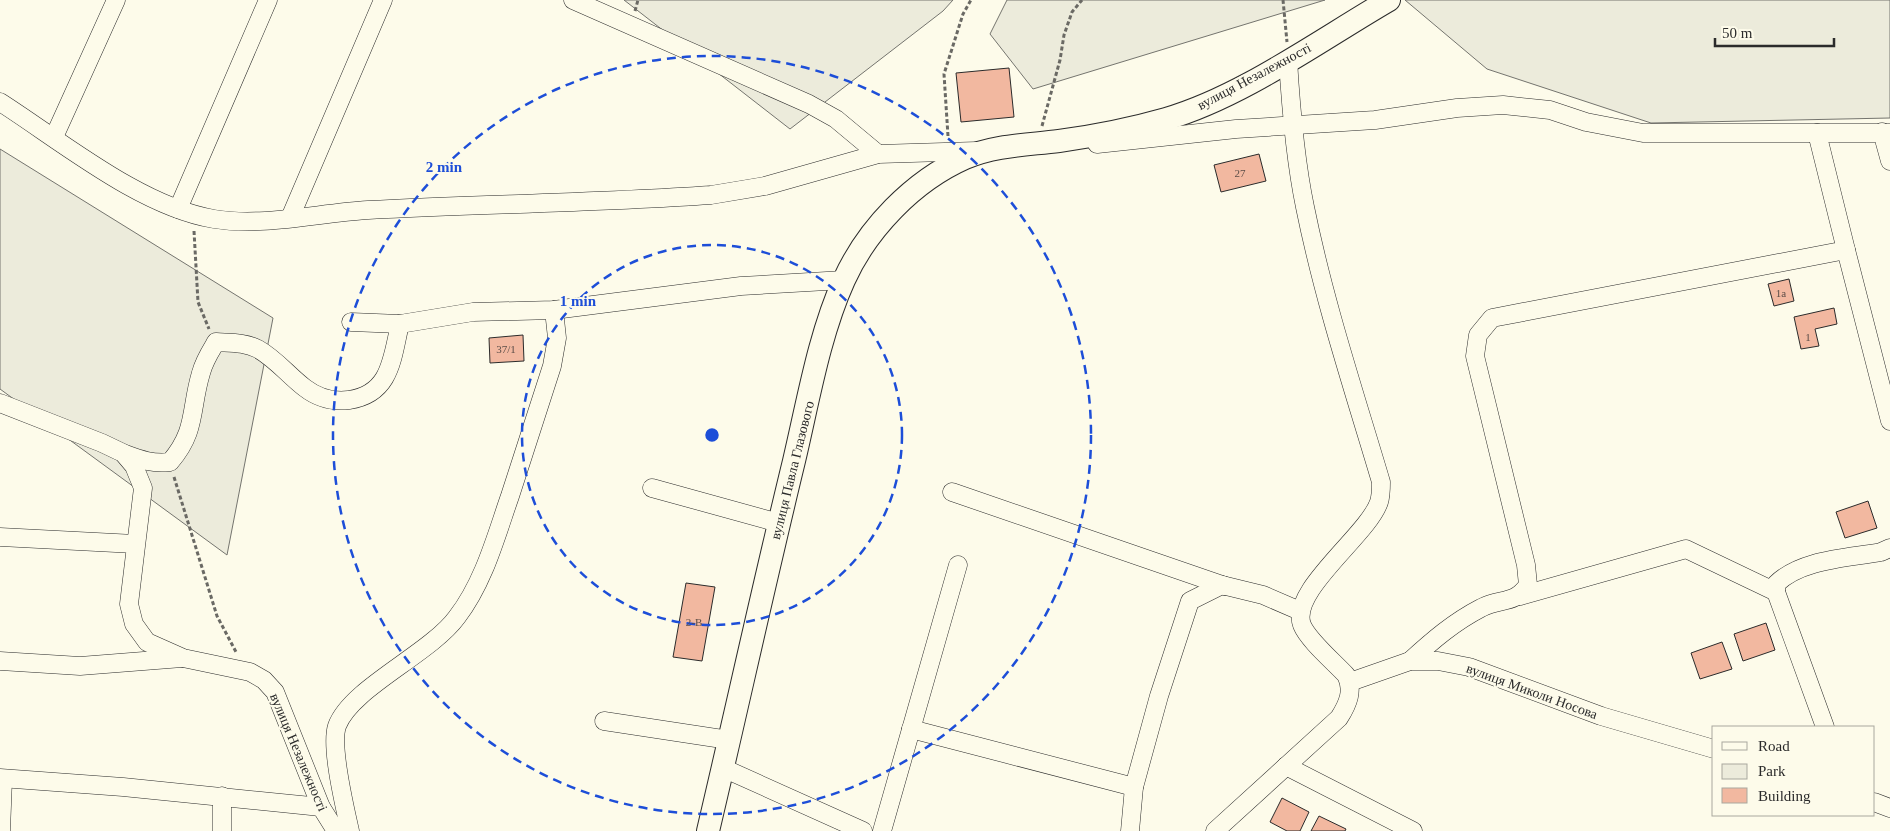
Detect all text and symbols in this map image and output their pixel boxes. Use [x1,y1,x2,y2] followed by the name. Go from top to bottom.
[1715,15,1834,47] scale bar
[1722,25,1753,41] text: 50 m
[1195,40,1314,113] street label: вулиця Незалежності
[426,159,463,175] text: 2 min
[1235,167,1246,179] house number: 27
[1776,287,1786,299] house number: 1а
[560,293,597,309] text: 1 min
[1805,331,1811,343] house number: 1
[496,343,516,355] house number: 37/1
[768,399,817,541] street label: вулиця Павла Глазового
[703,426,721,444] centre of rings
[686,616,702,628] house number: 2-В
[1464,661,1600,722] street label: вулиця Миколи Носова
[267,691,330,814] street label: вулиця Незалежності
[1712,726,1875,816] legend
[1758,738,1790,754] text: Road
[1758,763,1786,779] text: Park
[1758,788,1811,804] text: Building

